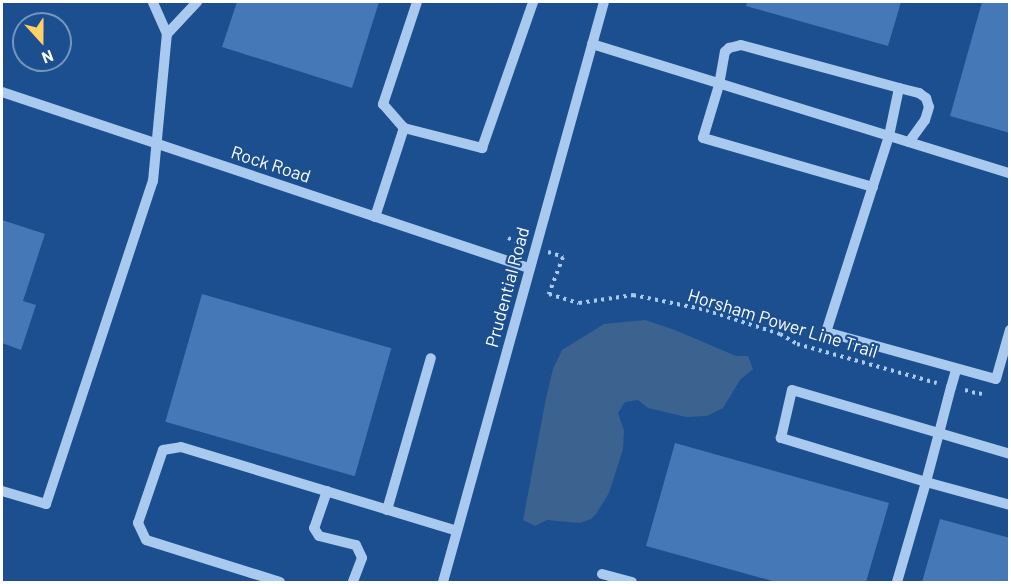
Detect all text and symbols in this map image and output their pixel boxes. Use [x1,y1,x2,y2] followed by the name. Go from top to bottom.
[12,12,72,72] north arrow
[40,47,56,68] text: N
[228,141,314,187] street label: Rock Road
[481,224,533,350] street label: Prudential Road
[685,284,881,362] street label: Horsham Power Line Trail

